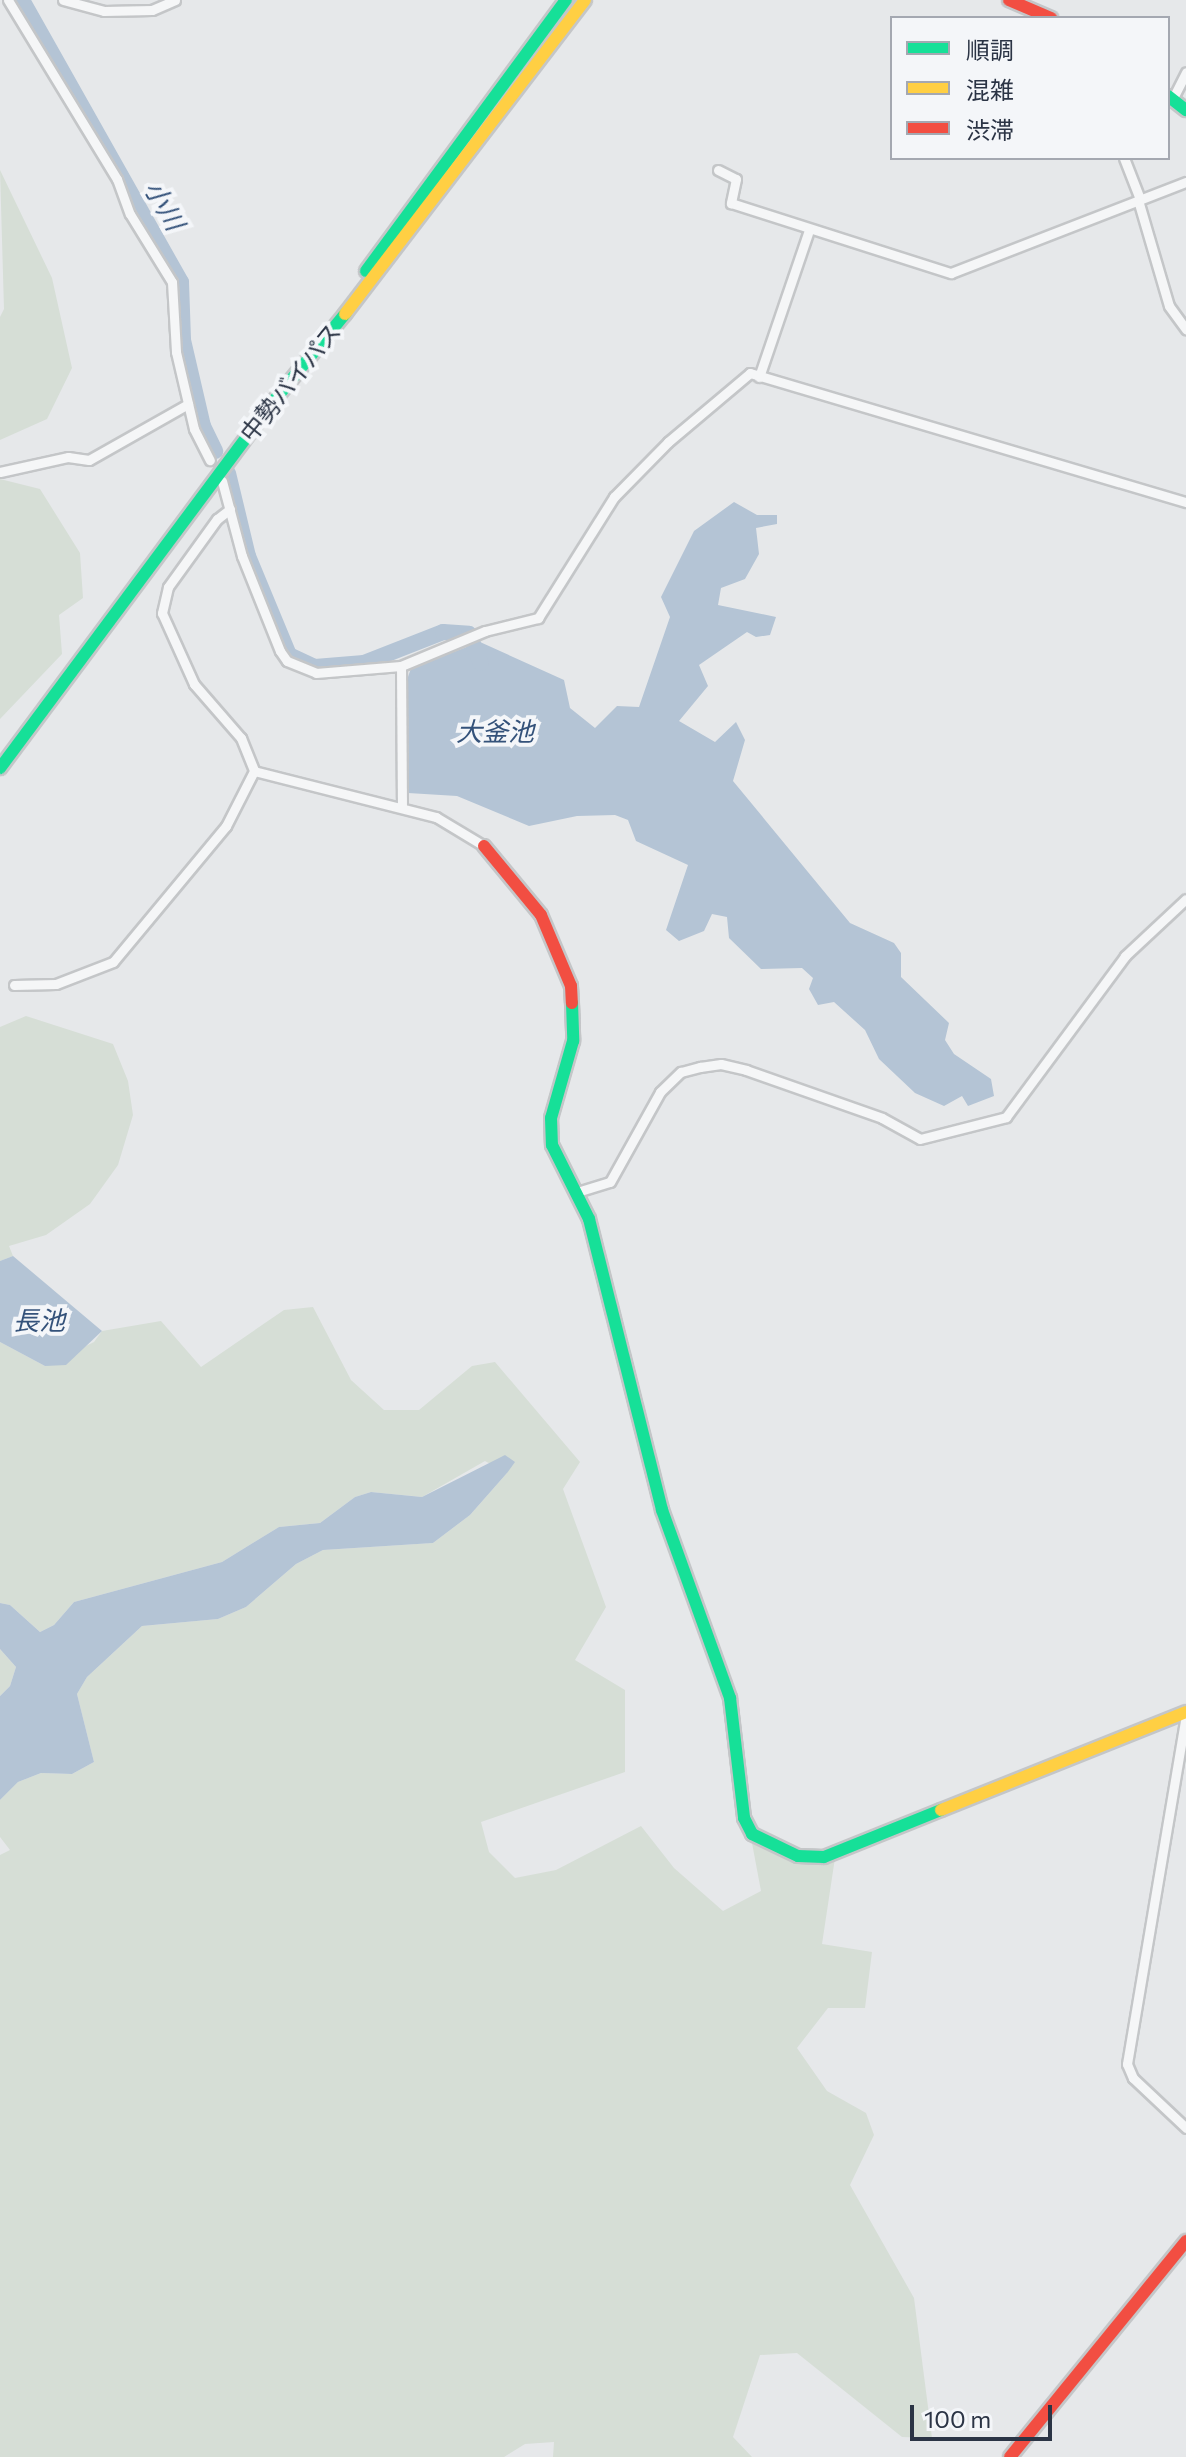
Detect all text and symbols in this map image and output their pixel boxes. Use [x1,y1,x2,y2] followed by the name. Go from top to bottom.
[890,16,1170,160] legend
[966,35,1014,64] text: 順調
[966,75,1014,104] text: 混雑
[966,115,1014,144] text: 渋滞
[138,175,192,235] water label: 小川
[233,317,347,447] street label: 中勢バイパス
[456,715,534,747] water label: 大釜池
[13,1304,65,1336] water label: 長池
[914,2389,1056,2439] scale bar
[924,2404,991,2433] text: 100 m

